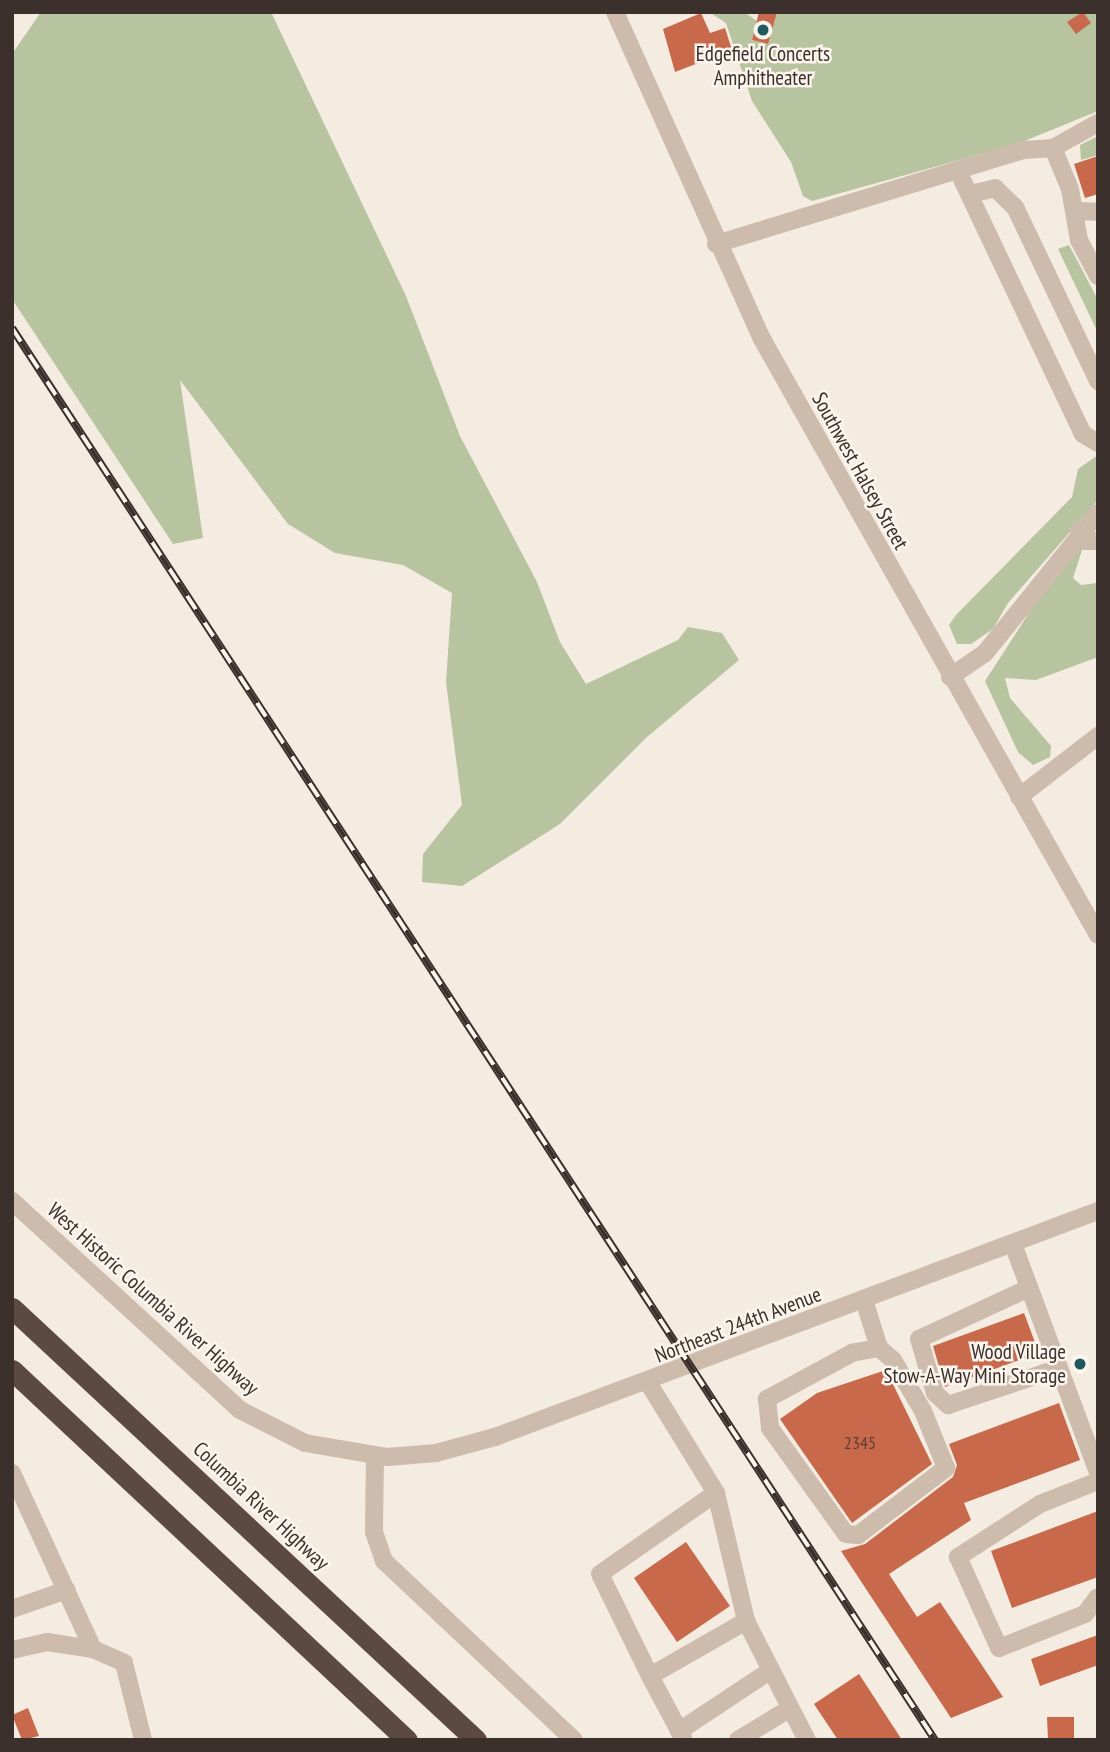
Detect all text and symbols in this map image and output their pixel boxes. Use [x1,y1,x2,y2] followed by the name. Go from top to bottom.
[755,22,771,38] marker: Edgefield Concerts Amphitheater
[696,41,830,91] place label: Edgefield Concerts Amphitheater
[806,388,914,554] street label: Southwest Halsey Street
[42,1197,264,1401] street label: West Historic Columbia River Highway
[651,1282,825,1368] street label: Northeast 244th Avenue
[883,1339,1066,1389] place label: Wood Village Stow-A-Way Mini Storage
[1072,1356,1088,1372] marker: Wood Village Stow-A-Way Mini Storage
[844,1432,876,1454] house number: 2345
[188,1437,334,1575] street label: Columbia River Highway

